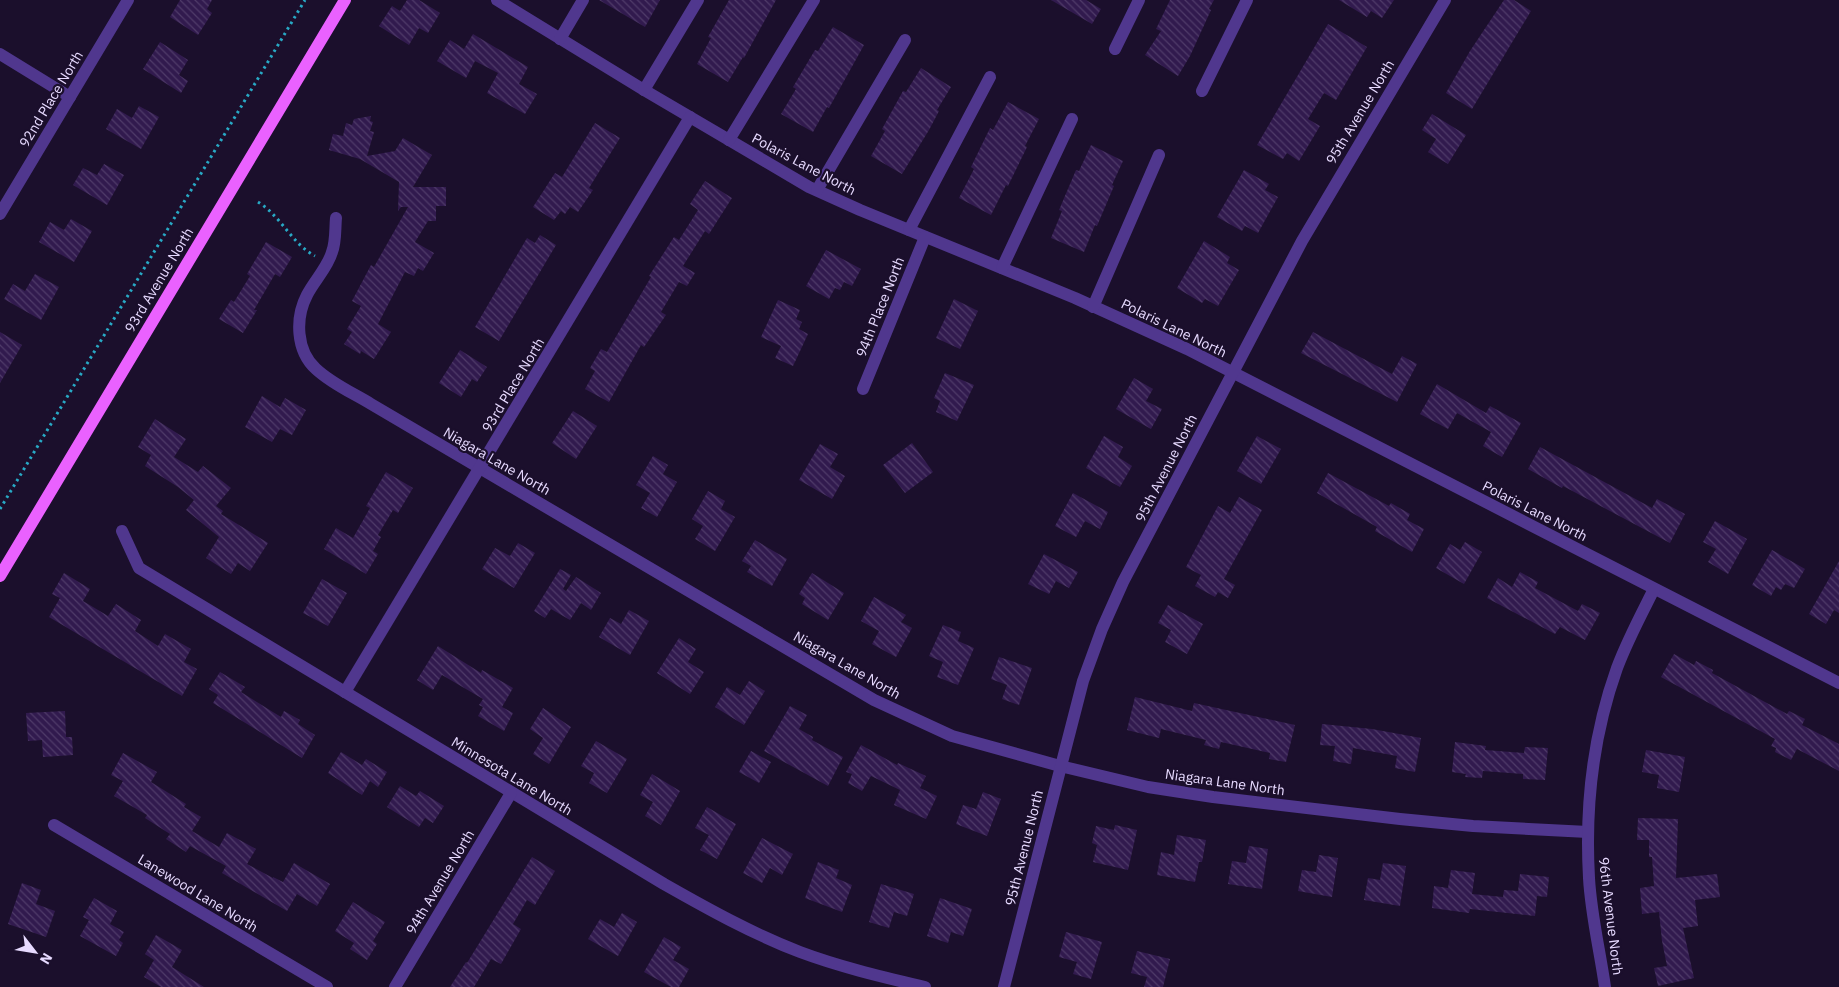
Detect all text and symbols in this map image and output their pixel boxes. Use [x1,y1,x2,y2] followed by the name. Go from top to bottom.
[15,47,87,151] street label: 92nd Place North
[1322,56,1398,168] street label: 95th Avenue North
[749,129,859,199] street label: Polaris Lane North
[121,224,197,336] street label: 93rd Avenue North
[852,254,908,360] street label: 94th Place North
[1118,295,1230,361] street label: Polaris Lane North
[478,335,548,435] street label: 93rd Place North
[1131,411,1201,525] street label: 95th Avenue North
[440,423,554,499] street label: Niagara Lane North
[1480,477,1590,545] street label: Polaris Lane North
[790,627,904,703] street label: Niagara Lane North
[448,733,576,819] street label: Minnesota Lane North
[1164,765,1286,799] street label: Niagara Lane North
[1001,788,1047,908] street label: 95th Avenue North
[402,826,478,938] street label: 94th Avenue North
[135,850,261,936] street label: Lanewood Lane North
[1595,856,1627,976] street label: 96th Avenue North
[10,927,60,977] north arrow
[36,950,56,968] text: N

